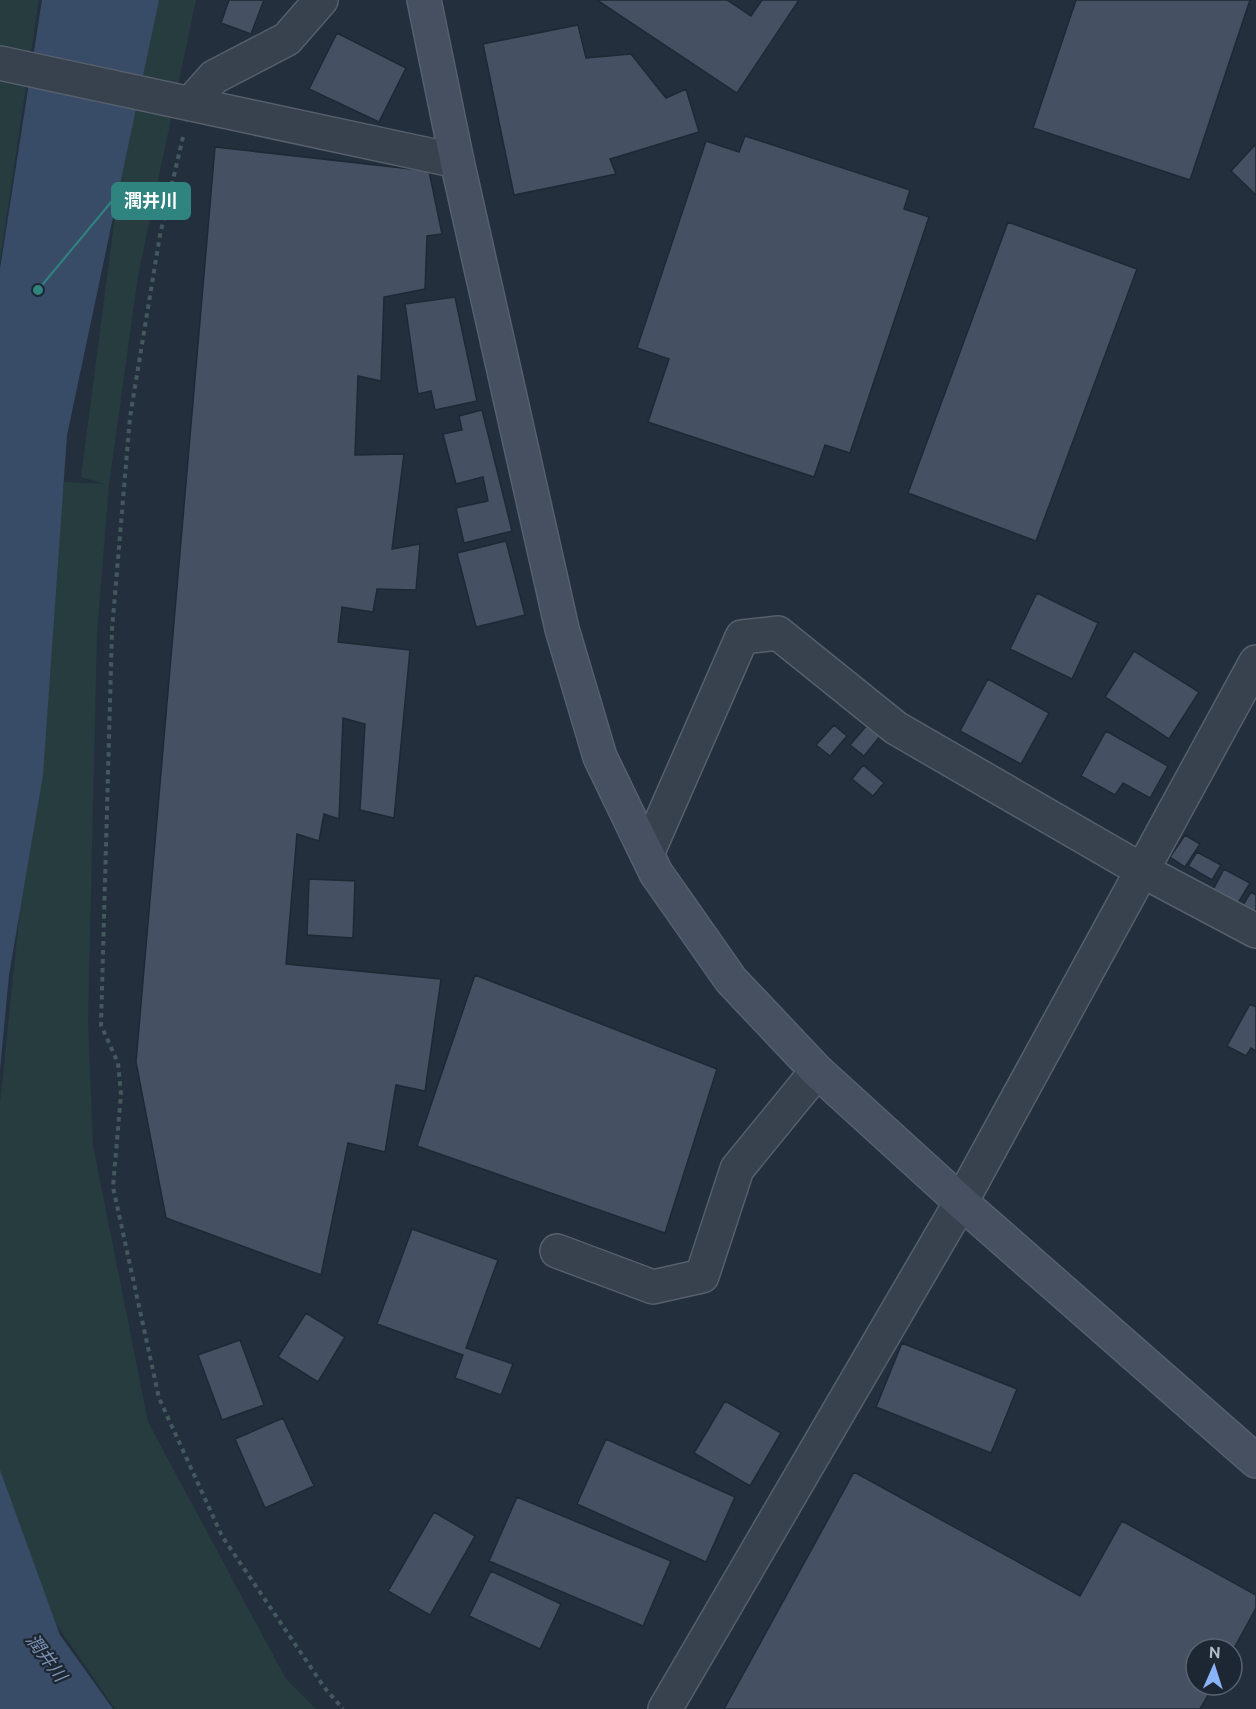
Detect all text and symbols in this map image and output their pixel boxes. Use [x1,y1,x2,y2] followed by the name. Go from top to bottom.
[112,183,190,219] callout: 潤井川
[124,190,178,210] text: 潤井川
[23,1629,72,1686] water label: 潤井川
[1184,1637,1244,1697] north arrow
[1208,1643,1221,1661] text: N

